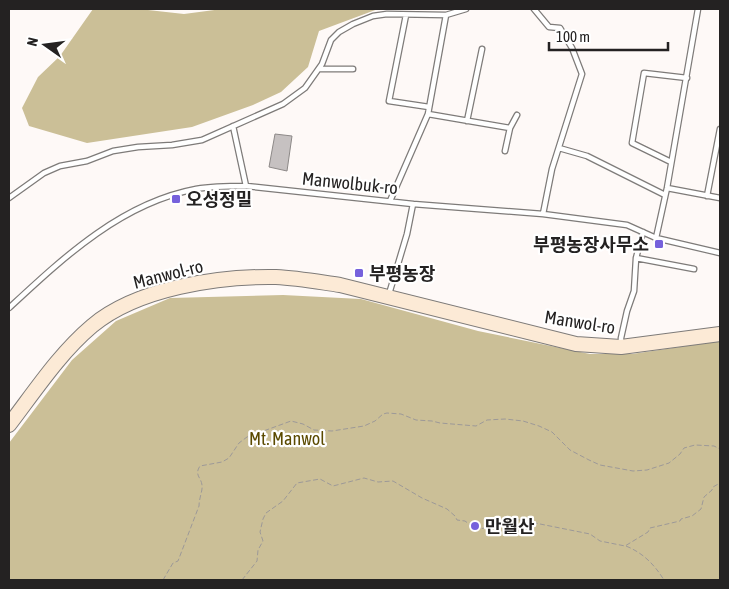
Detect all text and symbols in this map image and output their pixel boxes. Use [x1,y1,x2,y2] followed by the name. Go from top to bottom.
[20,20,70,70] north arrow
[549,20,668,52] scale bar
[556,28,590,45] text: 100 m
[24,36,41,48] text: N
[301,168,399,198] street label: Manwolbuk-ro
[186,189,252,210] place label: 오성정밀
[170,193,182,205] marker: 오성정밀
[533,234,649,255] place label: 부평농장사무소
[653,238,665,250] marker: 부평농장사무소
[131,255,205,293] street label: Manwol-ro
[369,263,436,284] place label: 부평농장
[353,267,365,279] marker: 부평농장
[543,306,617,338] street label: Manwol-ro
[249,428,325,449] park label: Mt. Manwol
[485,516,535,537] place label: 만월산
[469,520,481,532] marker: 만월산

